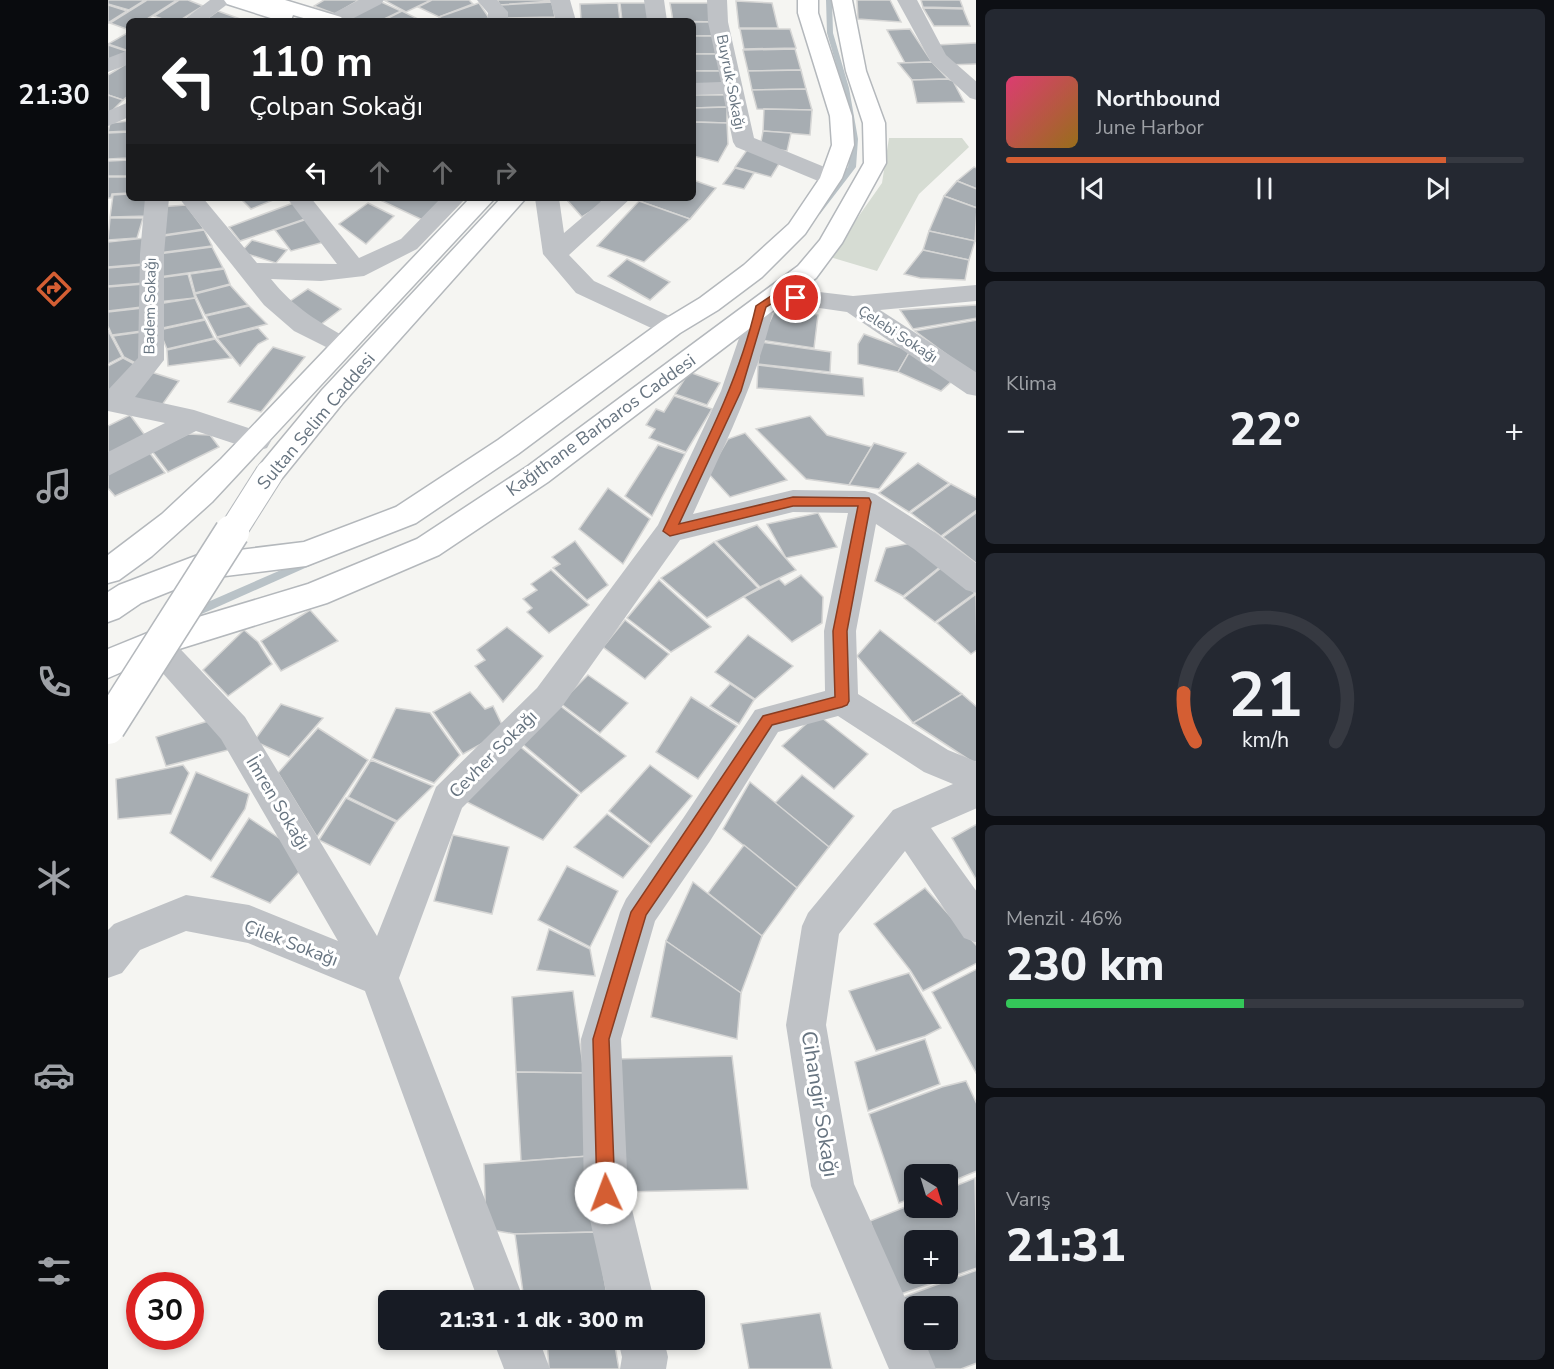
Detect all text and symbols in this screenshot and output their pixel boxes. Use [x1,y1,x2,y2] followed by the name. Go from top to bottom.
[712,33,750,131] street label: Buyruk Sokağı
[249,34,373,91] text: 110 m
[150,42,228,120] icon: left
[18,77,90,114] text: 21:30
[1096,84,1220,114] text: Northbound
[249,88,423,125] text: Çolpan Sokağı
[1096,114,1204,141] text: June Harbor
[300,156,333,189] icon: left
[363,156,396,189] icon: ahead
[426,156,459,189] icon: ahead
[489,156,522,189] icon: right
[1076,172,1109,205] icon: previous
[1248,172,1281,205] icon: pause
[1421,172,1454,205] icon: next
[139,257,161,355] street label: Badem Sokağı
[33,268,75,310] icon: directions
[770,272,821,323] pin
[779,281,812,314] icon: arrive
[854,301,942,367] street label: Çelebi Sokağı
[252,347,380,495] street label: Sultan Selim Caddesi
[501,348,701,502] street label: Kağıthane Barbaros Caddesi
[1006,370,1057,397] text: Klima
[1229,400,1301,461] text: 22°
[1006,408,1026,453] text: −
[1504,408,1524,453] text: +
[33,465,75,507] icon: music
[1228,653,1302,738] text: 21
[33,661,75,703] icon: phone
[444,705,542,803] street label: Cevher Sokağı
[1241,725,1289,755] text: km/h
[241,752,315,854] street label: İmren Sokağı
[33,857,75,899] icon: climate
[1006,905,1122,932] text: Menzil · 46%
[240,914,342,972] street label: Çilek Sokağı
[1006,935,1165,996] text: 230 km
[795,1029,845,1179] street label: Cihangir Sokağı
[33,1054,75,1096] icon: car
[574,1161,638,1225] position arrow
[904,1164,958,1218] north arrow
[904,1164,958,1350] map controls
[1006,1186,1051,1213] text: Varış
[1006,1216,1126,1277] text: 21:31
[904,1230,958,1284] button: +
[33,1250,75,1292] icon: filters
[126,1272,204,1350] speed limit sign: 30
[904,1296,958,1350] button: −
[439,1305,644,1335] text: 21:31 · 1 dk · 300 m

